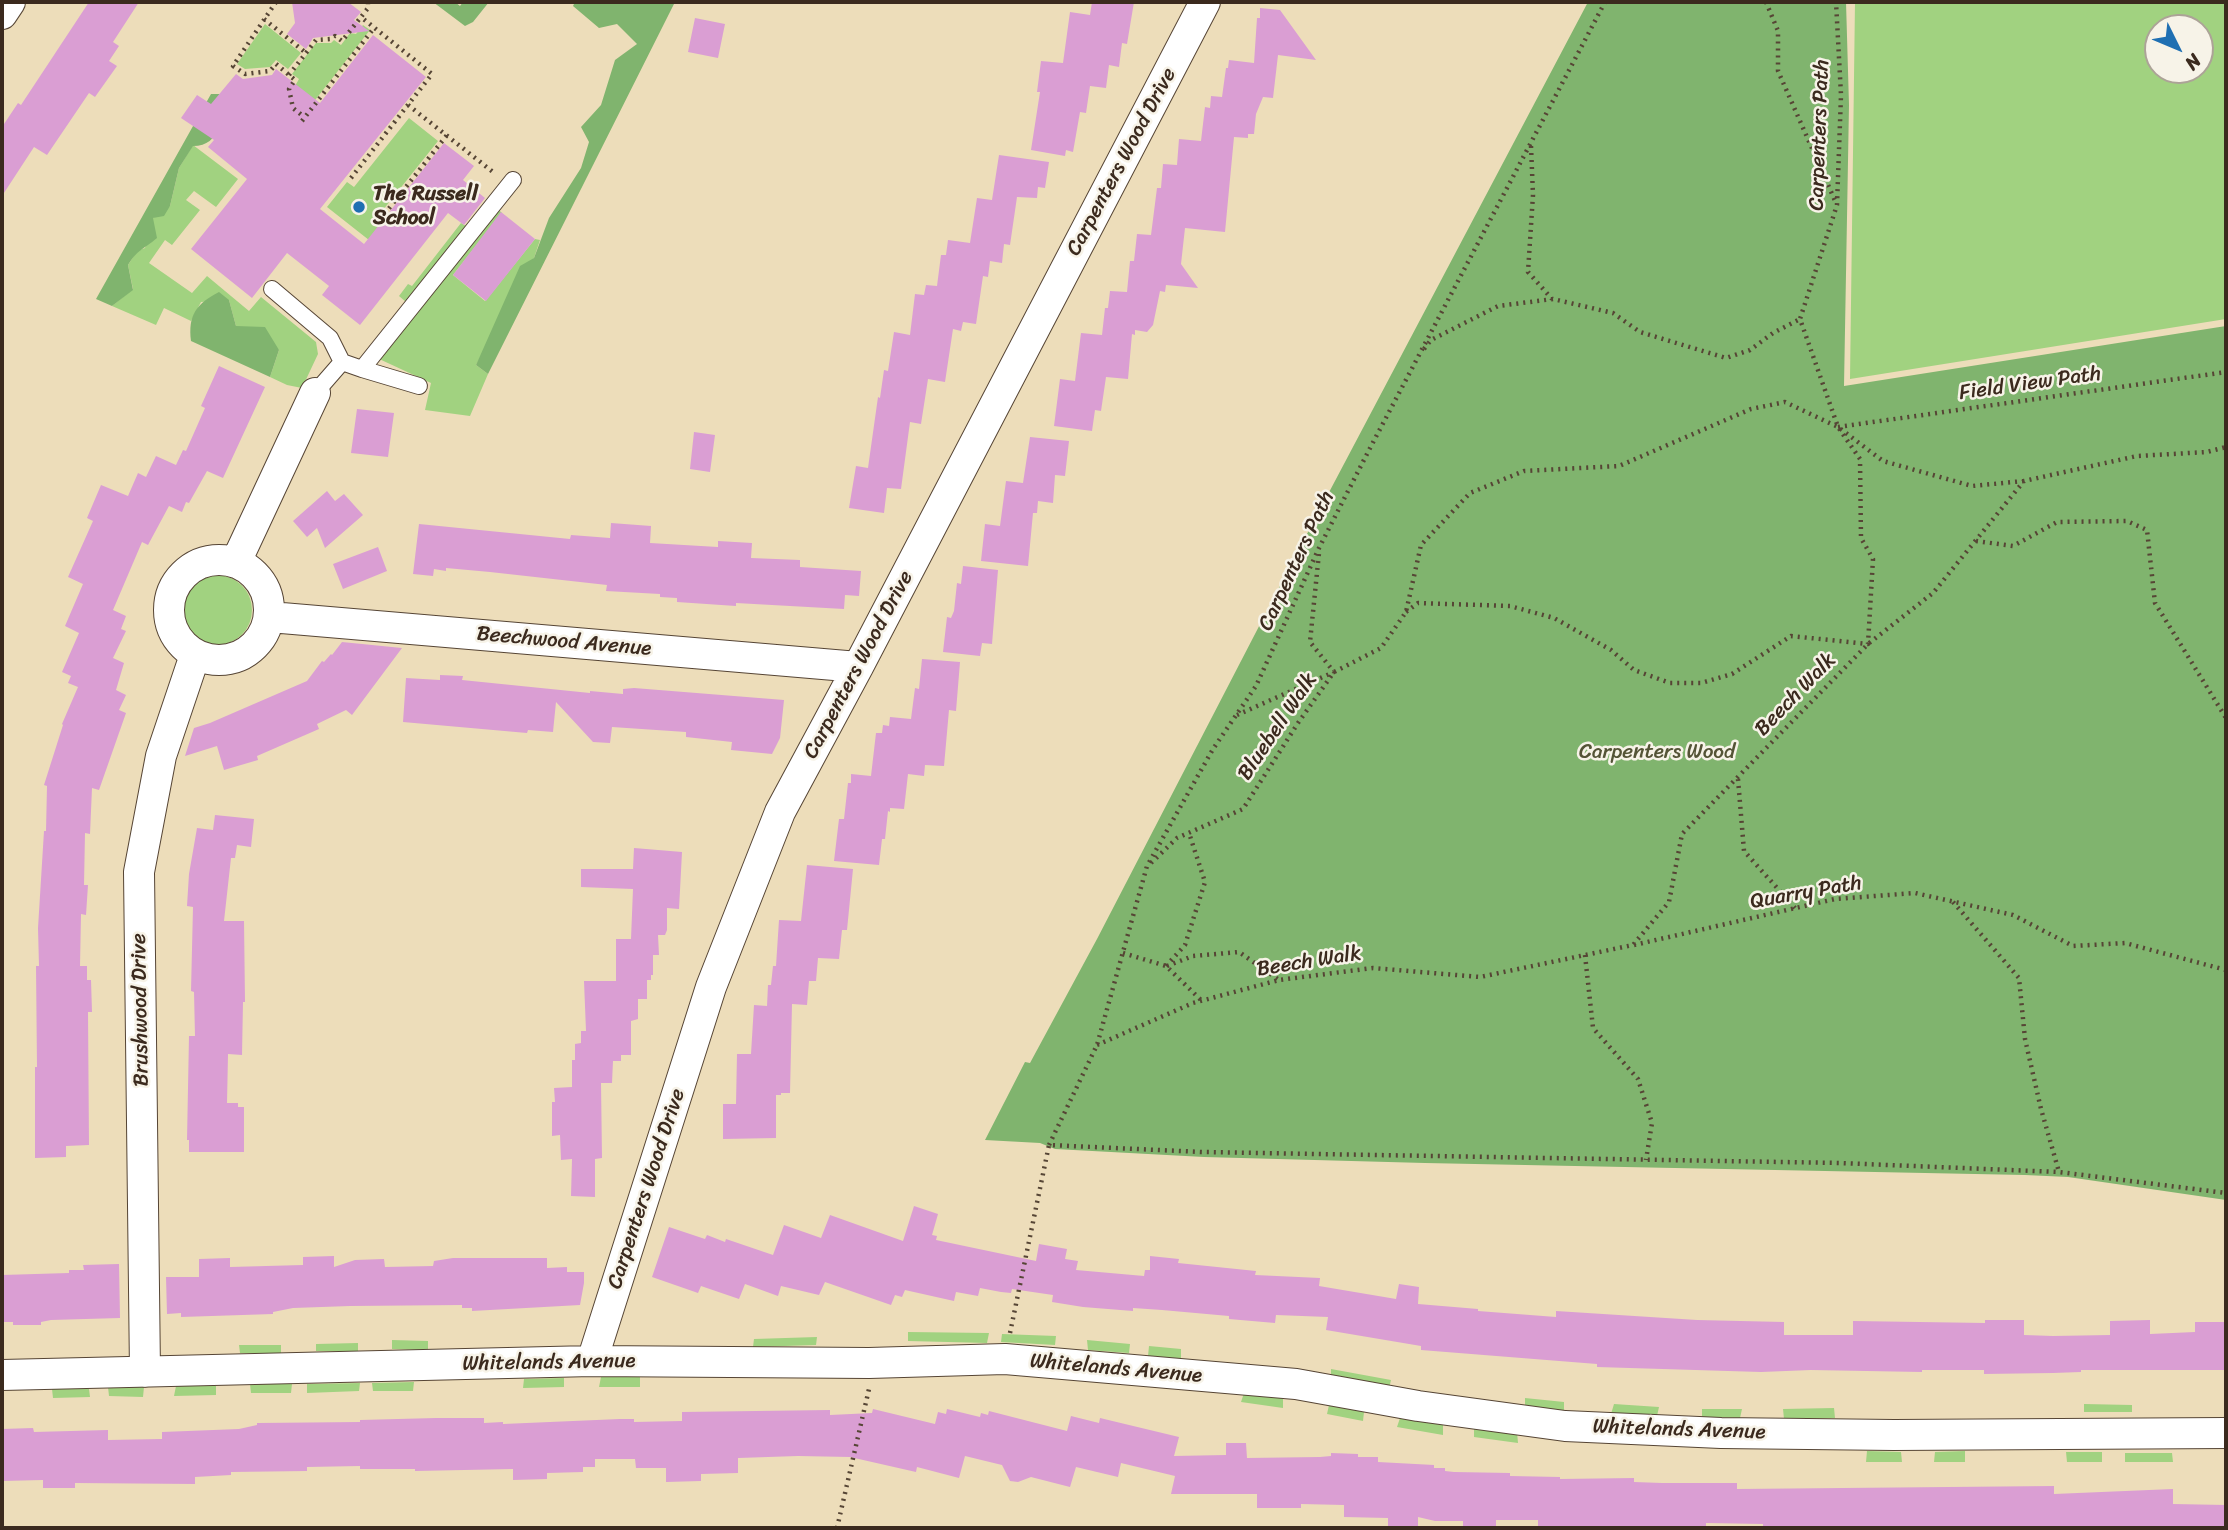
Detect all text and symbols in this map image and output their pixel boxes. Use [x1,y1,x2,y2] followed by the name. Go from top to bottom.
[2144,14,2214,84] north arrow
[2177,46,2210,78] text: N
[1805,59,1835,211] street label: Carpenters Path
[1062,64,1182,260] street label: Carpenters Wood Drive
[373,182,478,232] place label: The Russell School
[351,199,367,215] marker: The Russell School
[1957,362,2103,406] street label: Field View Path
[1254,487,1340,635] street label: Carpenters Path
[799,567,919,763] street label: Carpenters Wood Drive
[476,622,652,662] street label: Beechwood Avenue
[1750,648,1842,742] street label: Beech Walk
[1233,669,1323,785] street label: Bluebell Walk
[1579,740,1735,766] park label: Carpenters Wood
[1749,871,1863,915] street label: Quarry Path
[127,933,155,1087] street label: Brushwood Drive
[1255,941,1363,983] street label: Beech Walk
[603,1086,691,1292] street label: Carpenters Wood Drive
[462,1349,636,1377] street label: Whitelands Avenue
[1029,1349,1203,1389] street label: Whitelands Avenue
[1592,1414,1766,1446] street label: Whitelands Avenue

